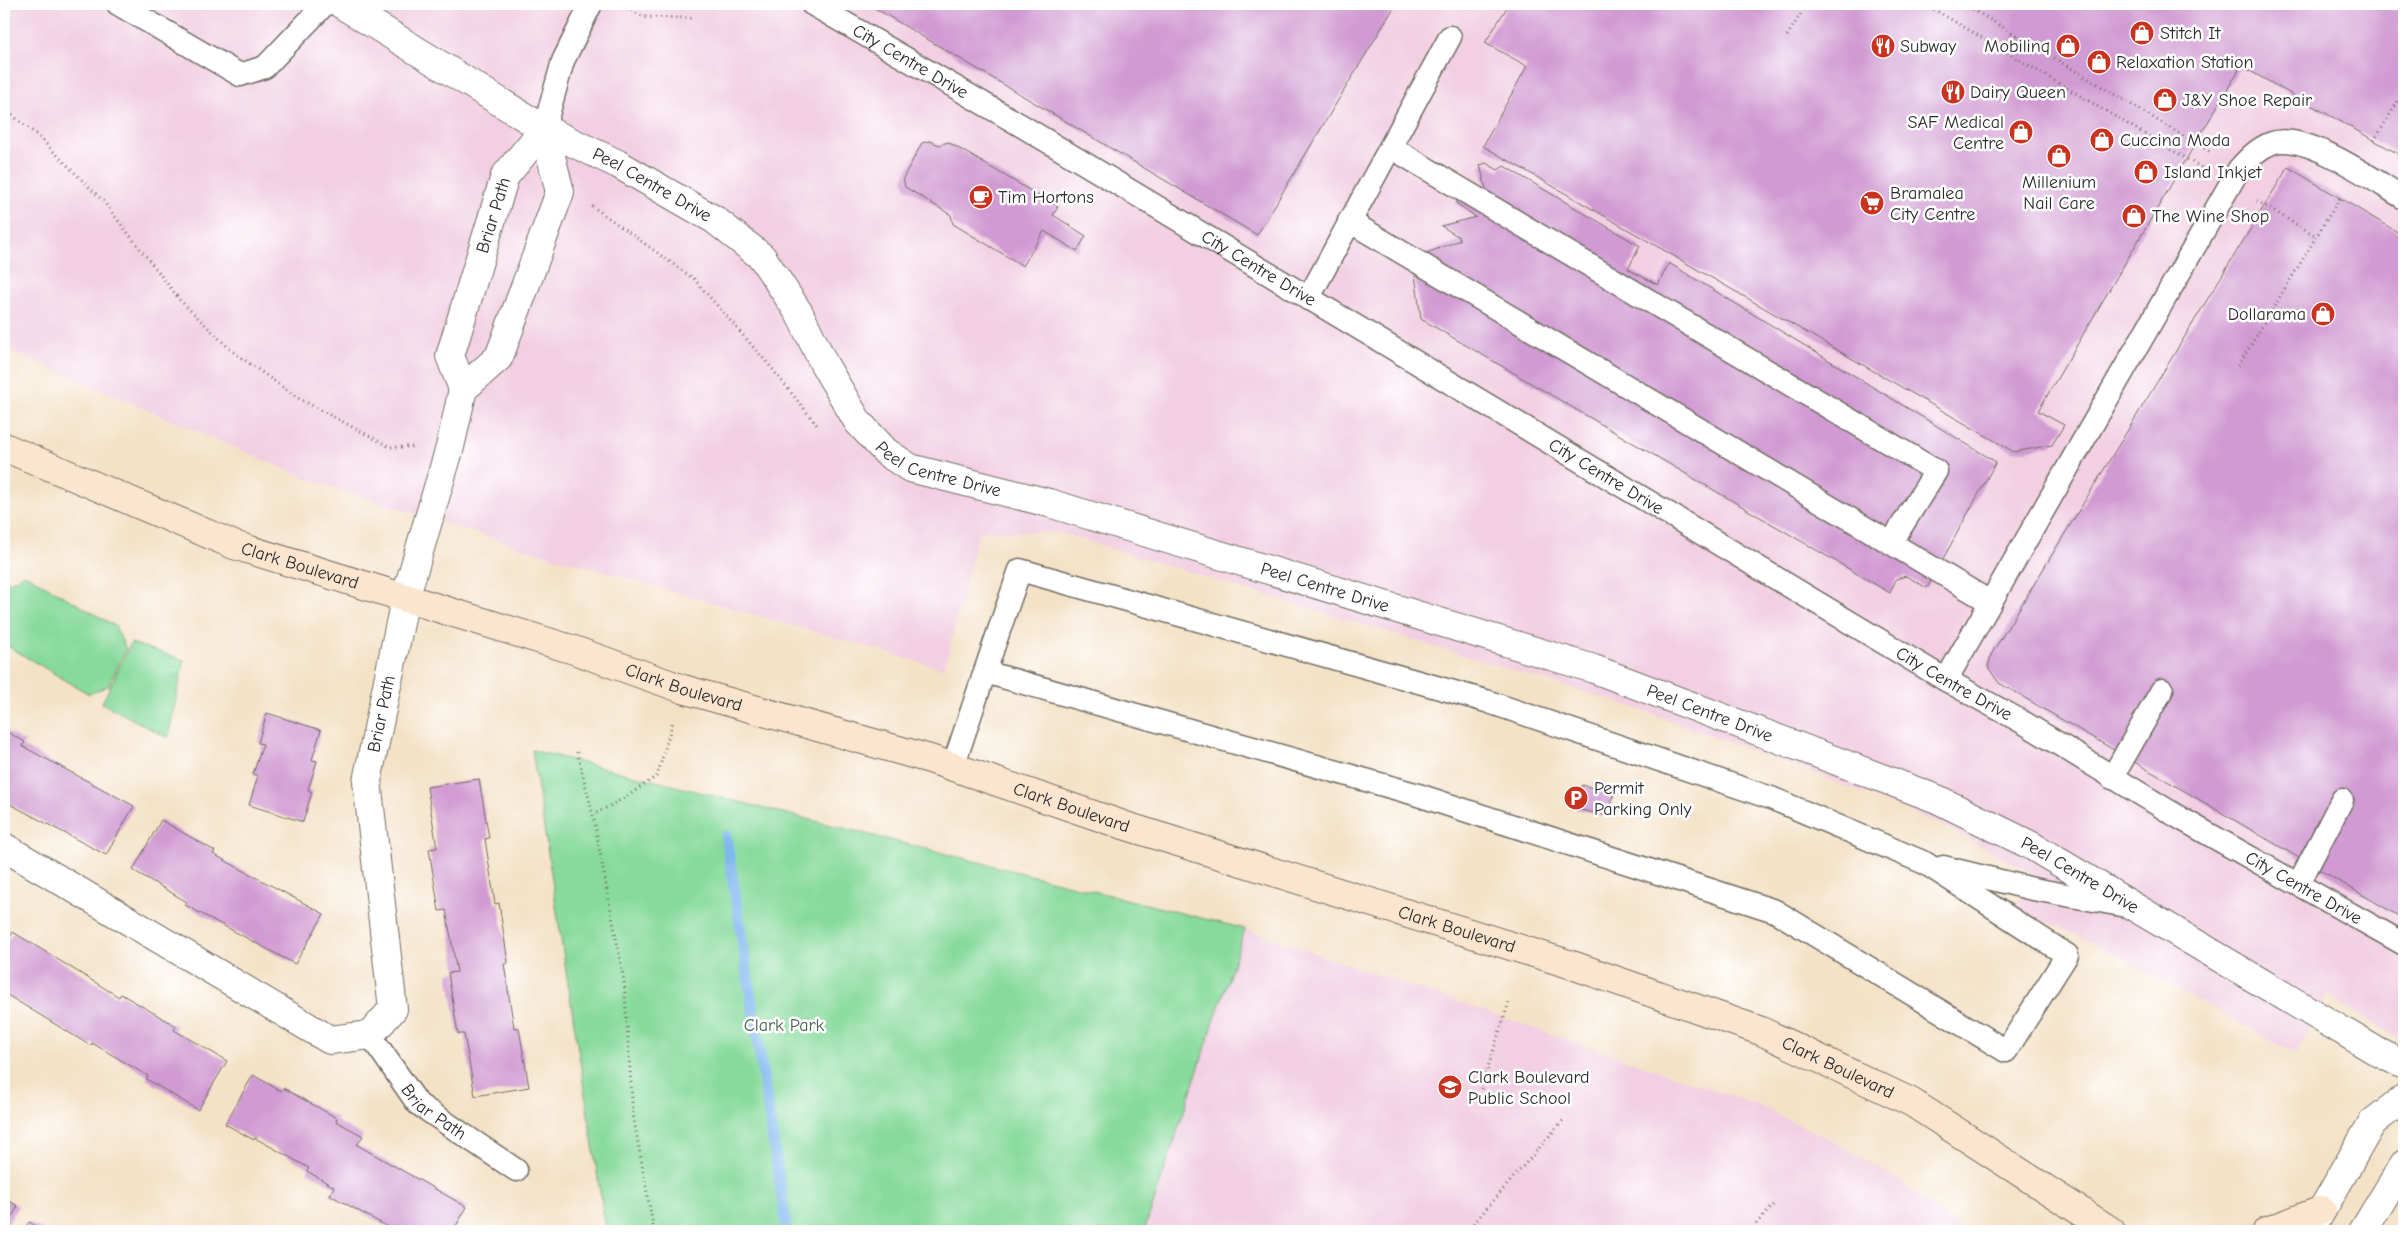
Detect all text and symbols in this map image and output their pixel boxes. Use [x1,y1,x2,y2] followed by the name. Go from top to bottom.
[849,20,972,103] street label: City Centre Drive
[2129,20,2155,46] shop icon: Stitch It
[2160,23,2221,44] place label: Stitch It
[1870,33,1896,59] restaurant icon: Subway
[2055,33,2081,59] shop icon: Mobilinq
[1900,36,1957,57] place label: Subway
[1984,36,2050,57] place label: Mobilinq
[2086,49,2112,75] shop icon: Relaxation Station
[2116,52,2253,73] place label: Relaxation Station
[1940,79,1966,105] restaurant icon: Dairy Queen
[1970,82,2066,103] place label: Dairy Queen
[2152,87,2178,113] shop icon: J&Y Shoe Repair
[2182,90,2313,111] place label: J&Y Shoe Repair
[1908,112,2004,154] place label: SAF Medical Centre
[2008,119,2034,145] shop icon: SAF Medical Centre
[2089,127,2115,153] shop icon: Cuccina Moda
[2120,130,2230,151] place label: Cuccina Moda
[589,143,715,227] street label: Peel Centre Drive
[2046,143,2072,169] shop icon: Millenium Nail Care
[2133,159,2159,185] shop icon: Island Inkjet
[2164,162,2262,183] place label: Island Inkjet
[2022,172,2096,214] place label: Millenium Nail Care
[472,175,515,256] street label: Briar Path
[1890,183,1975,225] place label: Bramalea City Centre
[968,184,994,210] cafe icon: Tim Hortons
[998,187,1094,208] place label: Tim Hortons
[1859,190,1885,216] supermarket icon: Bramalea City Centre
[2121,203,2147,229] shop icon: The Wine Shop
[2152,206,2269,227] place label: The Wine Shop
[1197,226,1320,311] street label: City Centre Drive
[2310,301,2336,327] shop icon: Dollarama
[2228,304,2306,325] place label: Dollarama
[1545,434,1667,519] street label: City Centre Drive
[871,437,1003,501] street label: Peel Centre Drive
[239,538,361,594] street label: Clark Boulevard
[1258,558,1392,617] street label: Peel Centre Drive
[1892,642,2016,725] street label: City Centre Drive
[622,659,745,716] street label: Clark Boulevard
[363,673,400,754] street label: Briar Path
[1644,680,1776,747] street label: Peel Centre Drive
[1010,778,1132,837] street label: Clark Boulevard
[1594,778,1693,820] place label: Permit Parking Only
[1563,785,1589,811] parking icon: Permit Parking Only
[2018,832,2142,918] street label: Peel Centre Drive
[2242,847,2365,929] street label: City Centre Drive
[1395,901,1518,958] street label: Clark Boulevard
[744,1015,825,1036] park label: Clark Park
[1778,1032,1897,1103] street label: Clark Boulevard
[1468,1067,1590,1109] place label: Clark Boulevard Public School
[1437,1074,1463,1100] school or university icon: Clark Boulevard Public School
[396,1080,470,1144] street label: Briar Path

